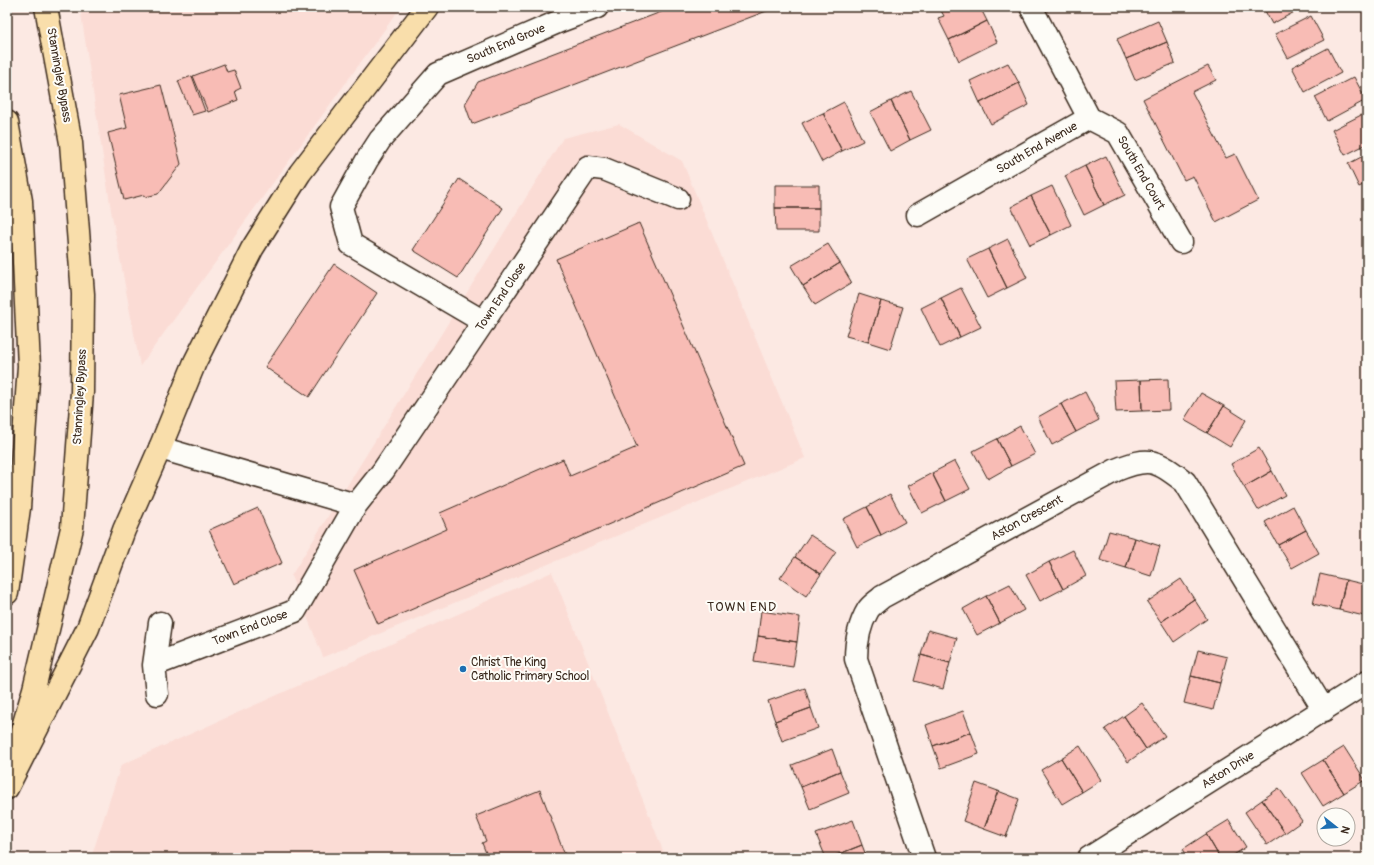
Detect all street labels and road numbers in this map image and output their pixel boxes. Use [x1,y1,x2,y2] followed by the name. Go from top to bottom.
[464,21,548,67] street label: South End Grove
[43,26,75,124] street label: Stanningley Bypass
[994,119,1080,177] street label: South End Avenue
[1114,133,1168,213] street label: South End Court
[473,260,529,334] street label: Town End Close
[70,348,90,445] street label: Stanningley Bypass
[989,492,1066,544] street label: Aston Crescent
[210,607,290,649] street label: Town End Close
[1199,748,1257,792] street label: Aston Drive

